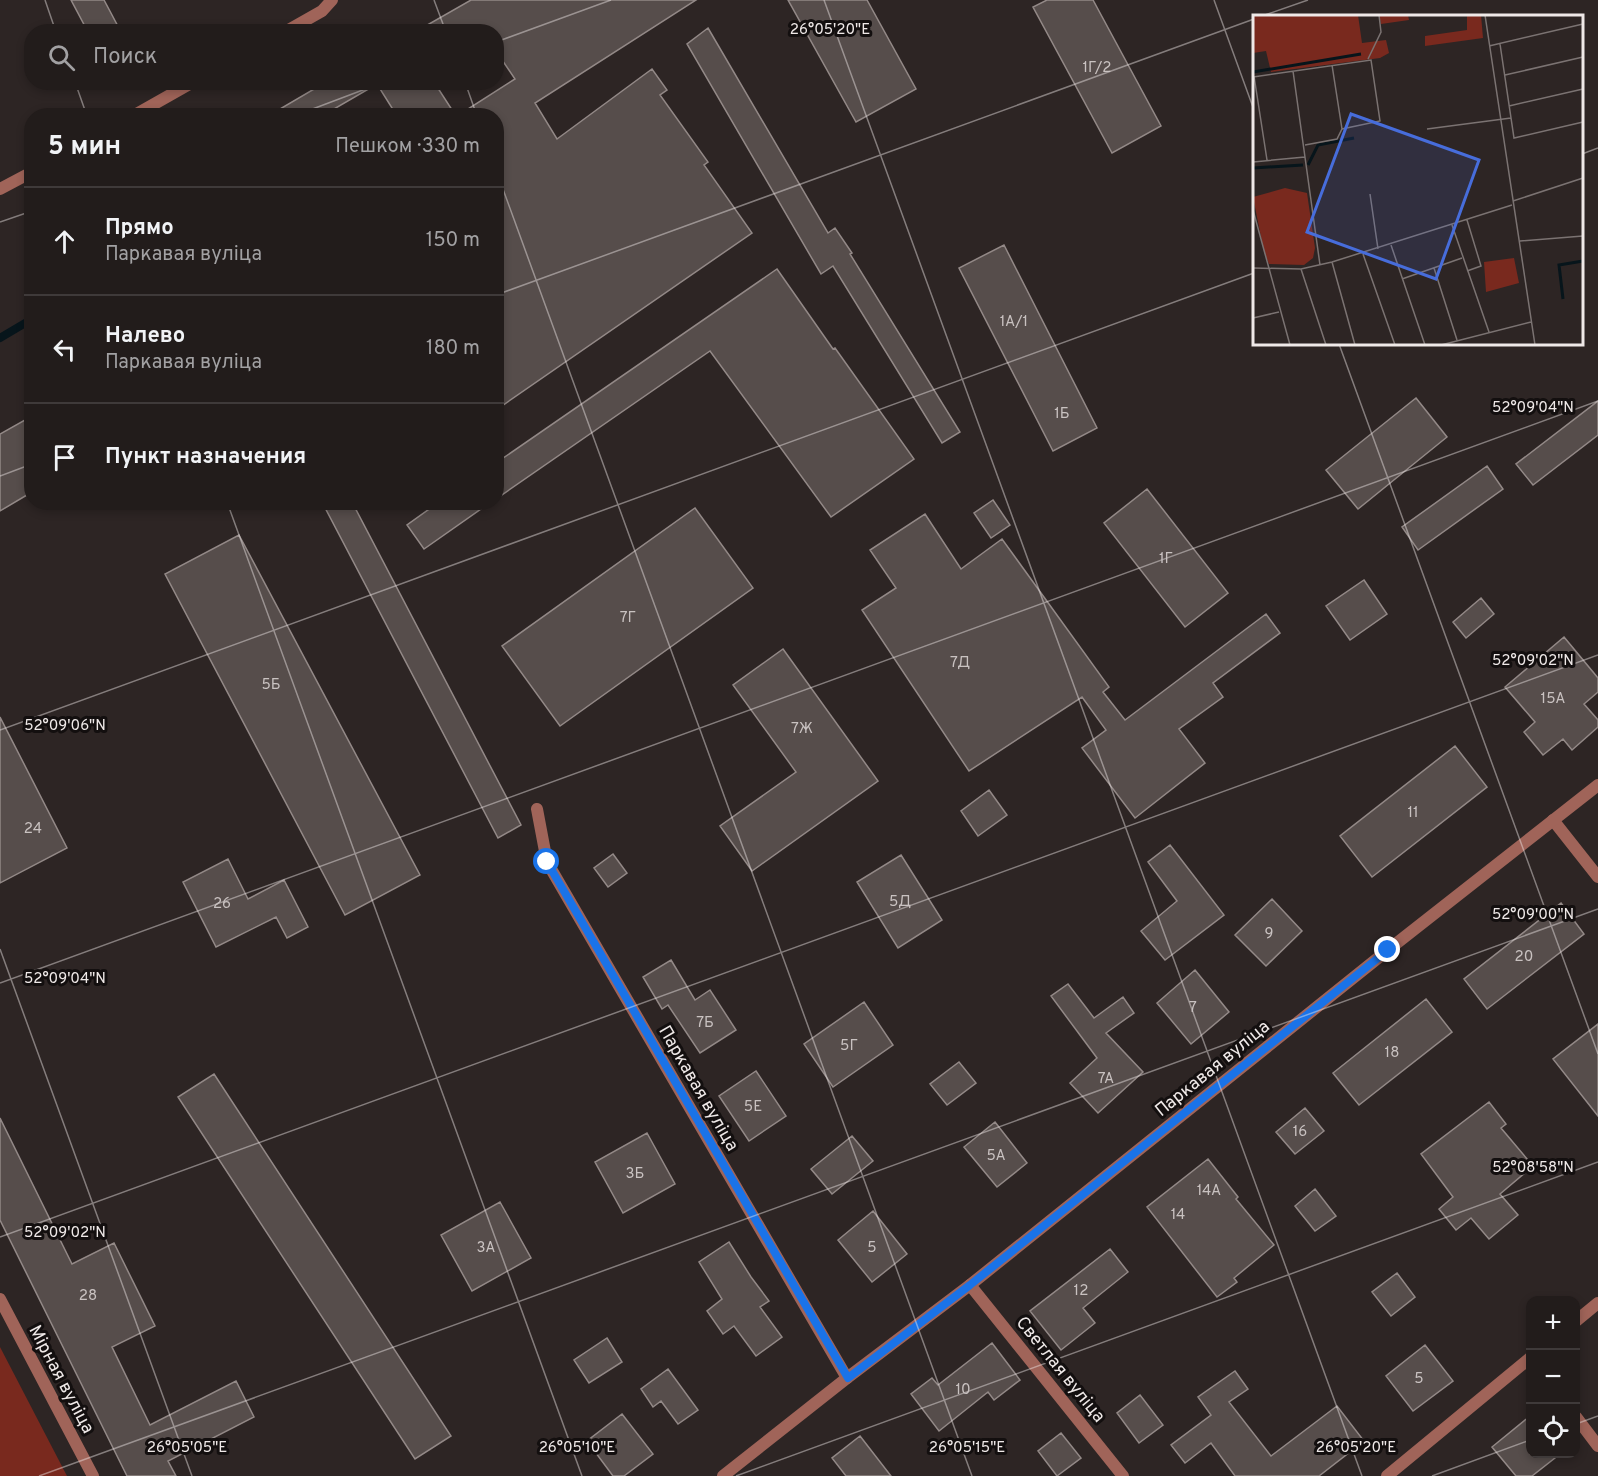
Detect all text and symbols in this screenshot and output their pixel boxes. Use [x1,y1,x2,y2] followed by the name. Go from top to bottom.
[1253,15,1583,345] inset map
[790,21,870,40] text: 26°05'20"E
[24,24,504,90] search box
[45,41,78,74] icon: search
[93,44,157,71] text: Поиск
[1083,59,1111,78] house number: 1Г/2
[48,131,121,164] text: 5 мин
[335,134,480,160] text: Пешком · 330 m
[105,215,174,242] text: Прямо
[48,225,81,258] icon: ahead
[426,228,480,254] text: 150 m
[105,242,262,268] text: Паркавая вуліца
[1000,313,1028,332] house number: 1А/1
[105,323,185,350] text: Налево
[48,333,81,366] icon: left
[426,336,480,362] text: 180 m
[105,350,262,376] text: Паркавая вуліца
[1492,399,1574,418] text: 52°09'04"N
[1054,405,1070,424] house number: 1Б
[48,441,81,474] icon: arrive
[105,444,306,471] text: Пункт назначения
[1159,550,1173,569] house number: 1Г
[620,609,636,628] house number: 7Г
[1492,652,1574,671] text: 52°09'02"N
[950,654,970,673] house number: 7Д
[261,676,281,695] house number: 5Б
[1541,690,1565,709] house number: 15А
[24,717,106,736] text: 52°09'06"N
[791,720,813,739] house number: 7Ж
[1407,804,1419,823] house number: 11
[24,820,42,839] house number: 24
[533,848,559,874] route start
[889,893,911,912] house number: 5Д
[213,895,231,914] house number: 26
[1492,906,1574,925] text: 52°09'00"N
[1265,925,1273,944] house number: 9
[1374,936,1400,962] route end
[1515,948,1533,967] house number: 20
[24,970,106,989] text: 52°09'04"N
[1189,999,1197,1018] house number: 7
[696,1014,714,1033] house number: 7Б
[1151,1016,1275,1123] street label: Паркавая вуліца
[652,1022,743,1156] street label: Паркавая вуліца
[840,1037,858,1056] house number: 5Г
[1385,1044,1399,1063] house number: 18
[1098,1070,1114,1089] house number: 7А
[744,1098,762,1117] house number: 5Е
[1293,1123,1307,1142] house number: 16
[986,1147,1006,1166] house number: 5А
[1492,1159,1574,1178] text: 52°08'58"N
[626,1165,644,1184] house number: 3Б
[1197,1182,1221,1201] house number: 14А
[1171,1206,1185,1225] house number: 14
[24,1224,106,1243] text: 52°09'02"N
[476,1239,496,1258] house number: 3А
[867,1239,877,1258] house number: 5
[1074,1282,1088,1301] house number: 12
[79,1287,97,1306] house number: 28
[1526,1296,1580,1458] map controls
[1526,1296,1580,1350] button: +
[1010,1312,1110,1428] street label: Светлая вуліца
[22,1322,99,1438] street label: Мірная вуліца
[1526,1350,1580,1404] button: −
[1414,1370,1424,1389] house number: 5
[955,1381,971,1400] house number: 10
[1526,1404,1580,1458] button: locate
[147,1439,227,1458] text: 26°05'05"E
[539,1439,615,1458] text: 26°05'10"E
[929,1439,1005,1458] text: 26°05'15"E
[1316,1439,1396,1458] text: 26°05'20"E

